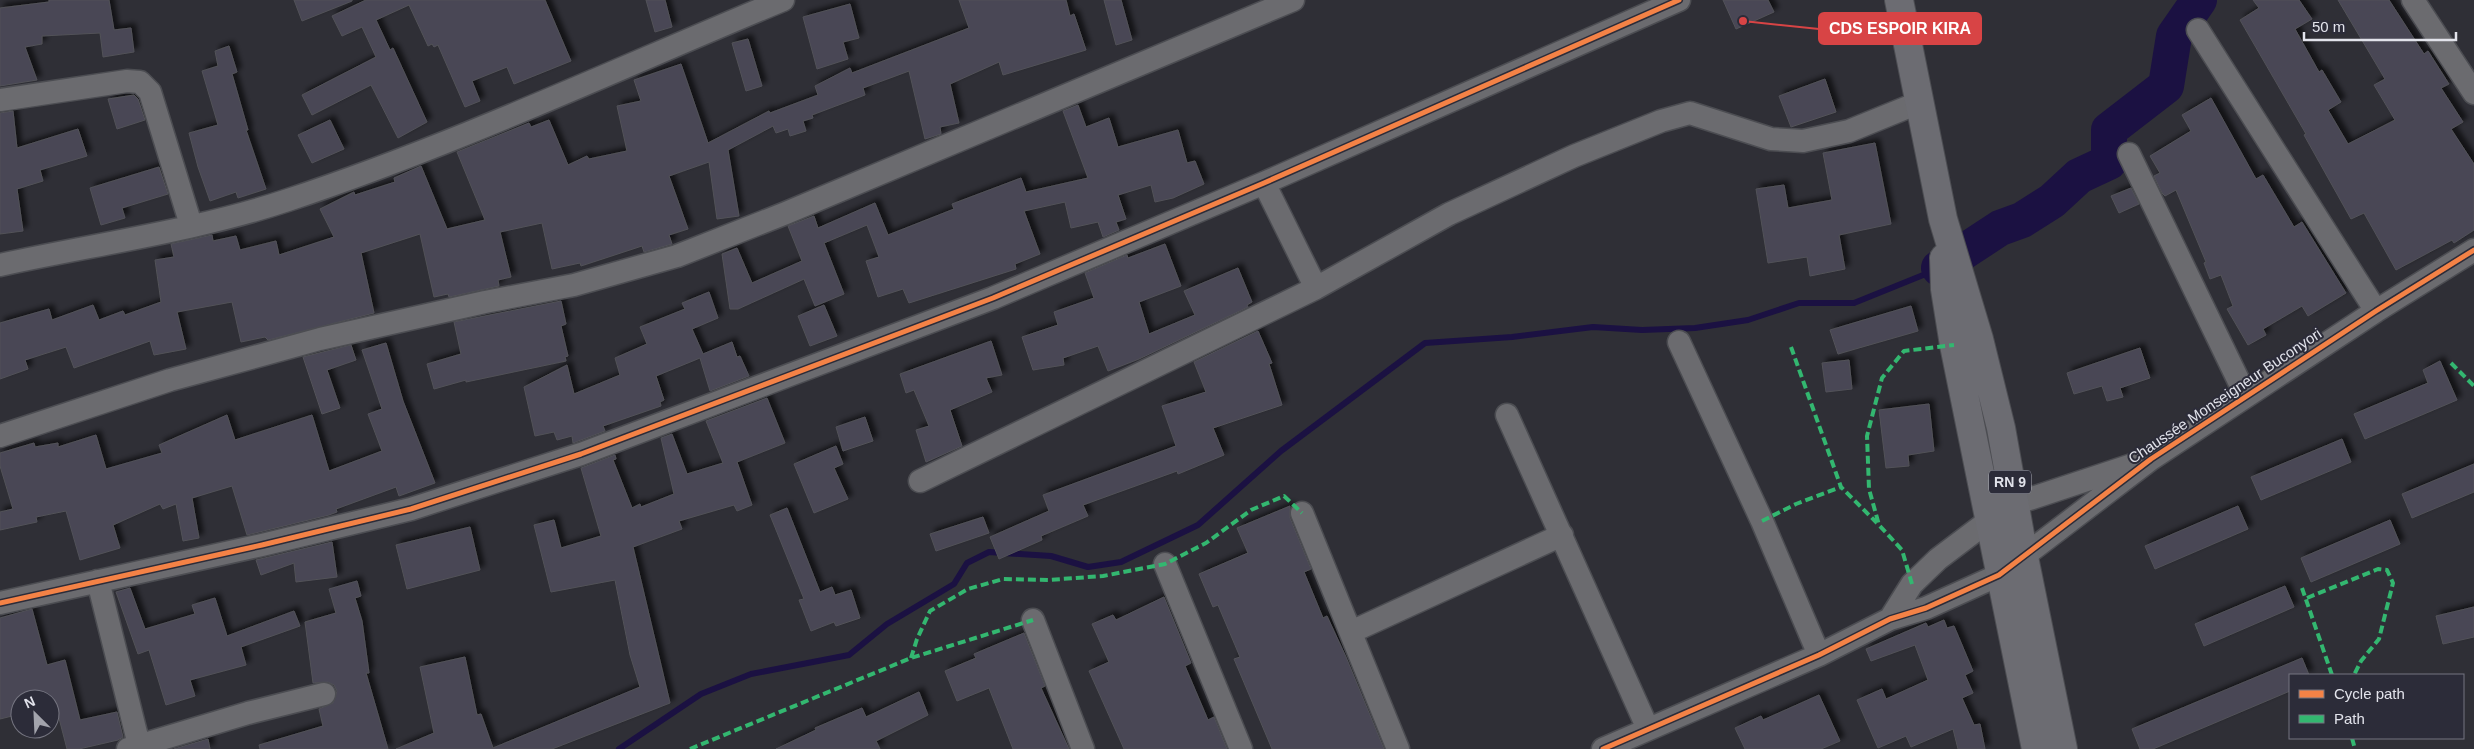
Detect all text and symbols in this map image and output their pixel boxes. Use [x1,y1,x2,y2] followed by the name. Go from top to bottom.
[2304,10,2456,42] scale bar
[1819,13,1981,44] callout: CDS ESPOIR KIRA
[2312,18,2345,35] text: 50 m
[1829,20,1972,37] text: CDS ESPOIR KIRA
[2125,324,2325,467] street label: Chaussée Monseigneur Buconyori
[1989,471,2031,494] road number: RN 9
[2289,674,2464,739] legend
[2334,685,2405,702] text: Cycle path
[10,689,60,739] north arrow
[22,693,38,711] text: N
[2334,710,2365,727] text: Path

